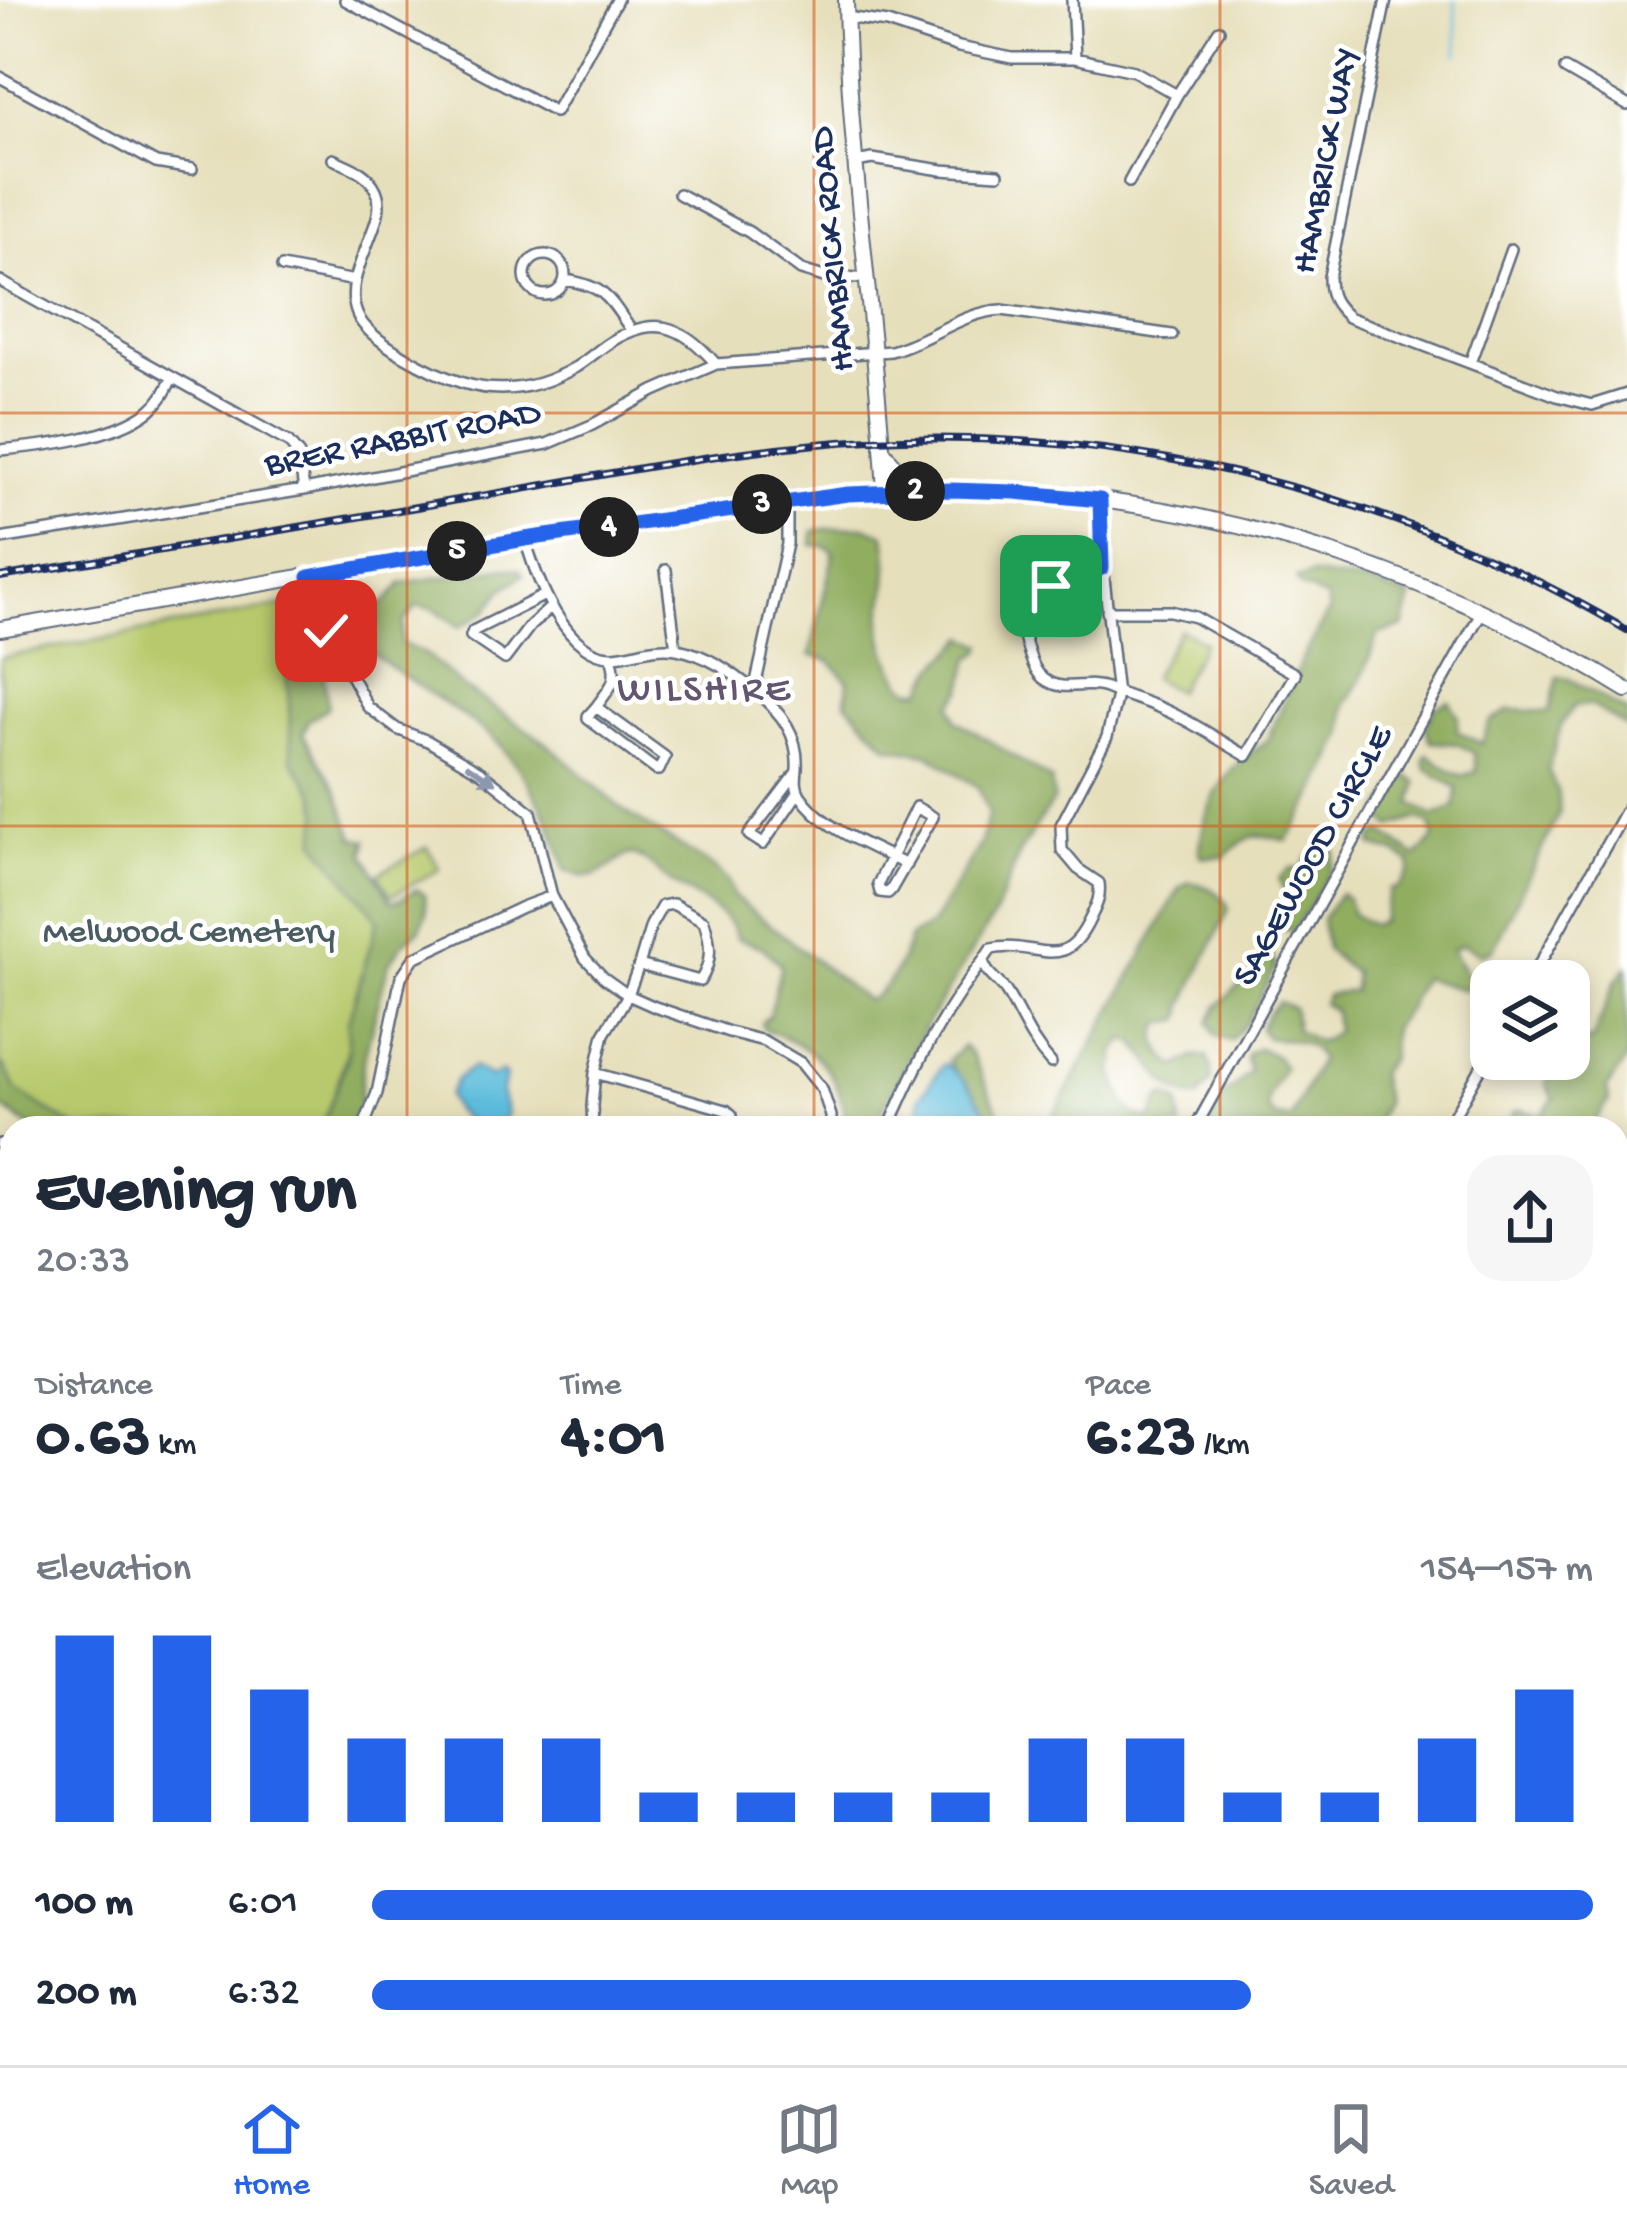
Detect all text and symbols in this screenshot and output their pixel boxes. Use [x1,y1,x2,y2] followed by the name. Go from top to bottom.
[1285,44,1371,278] street label: HAMBRICK WAY
[803,124,867,373] street label: HAMBRICK ROAD
[260,393,545,489] street label: BRER RABBIT ROAD
[885,461,945,521] pin: 2
[907,472,923,510] text: 2
[732,474,792,534] pin: 3
[753,485,771,523] text: 3
[579,497,639,557] pin: 4
[601,508,617,546] text: 4
[427,521,487,581] pin: 5
[448,532,466,570] text: 5
[1000,535,1102,637] pin
[1018,553,1084,619] icon: arrive
[275,580,377,682] pin
[293,598,359,664] icon: check
[617,669,793,715] district label: WILSHIRE
[1226,718,1405,995] street label: SAGEWOOD CIRCLE
[465,762,498,784] one-way arrow
[43,913,335,956] park label: Melwood Cemetery
[1470,960,1590,1080] map controls
[1470,960,1590,1080] button: layers
[1467,1155,1593,1281] button: share
[36,1156,356,1234] text: Evening run
[36,1240,130,1286] text: 20:33
[36,1368,153,1406] text: Distance
[561,1368,621,1406] text: Time
[1086,1368,1151,1406] text: Pace
[36,1406,150,1476] text: 0.63
[561,1406,667,1476] text: 4:01
[1086,1406,1196,1476] text: 6:23
[150,1427,196,1465] text: km
[1196,1427,1250,1465] text: /km
[36,1548,191,1594] text: Elevation
[1421,1548,1593,1594] text: 154–157 m
[36,1882,133,1928] text: 100 m
[228,1882,298,1928] text: 6:01
[36,1972,136,2018] text: 200 m
[228,1972,299,2018] text: 6:32
[233,2096,310,2206] tab: Home
[776,2096,842,2206] tab: Map
[1309,2096,1394,2206] tab: Saved

